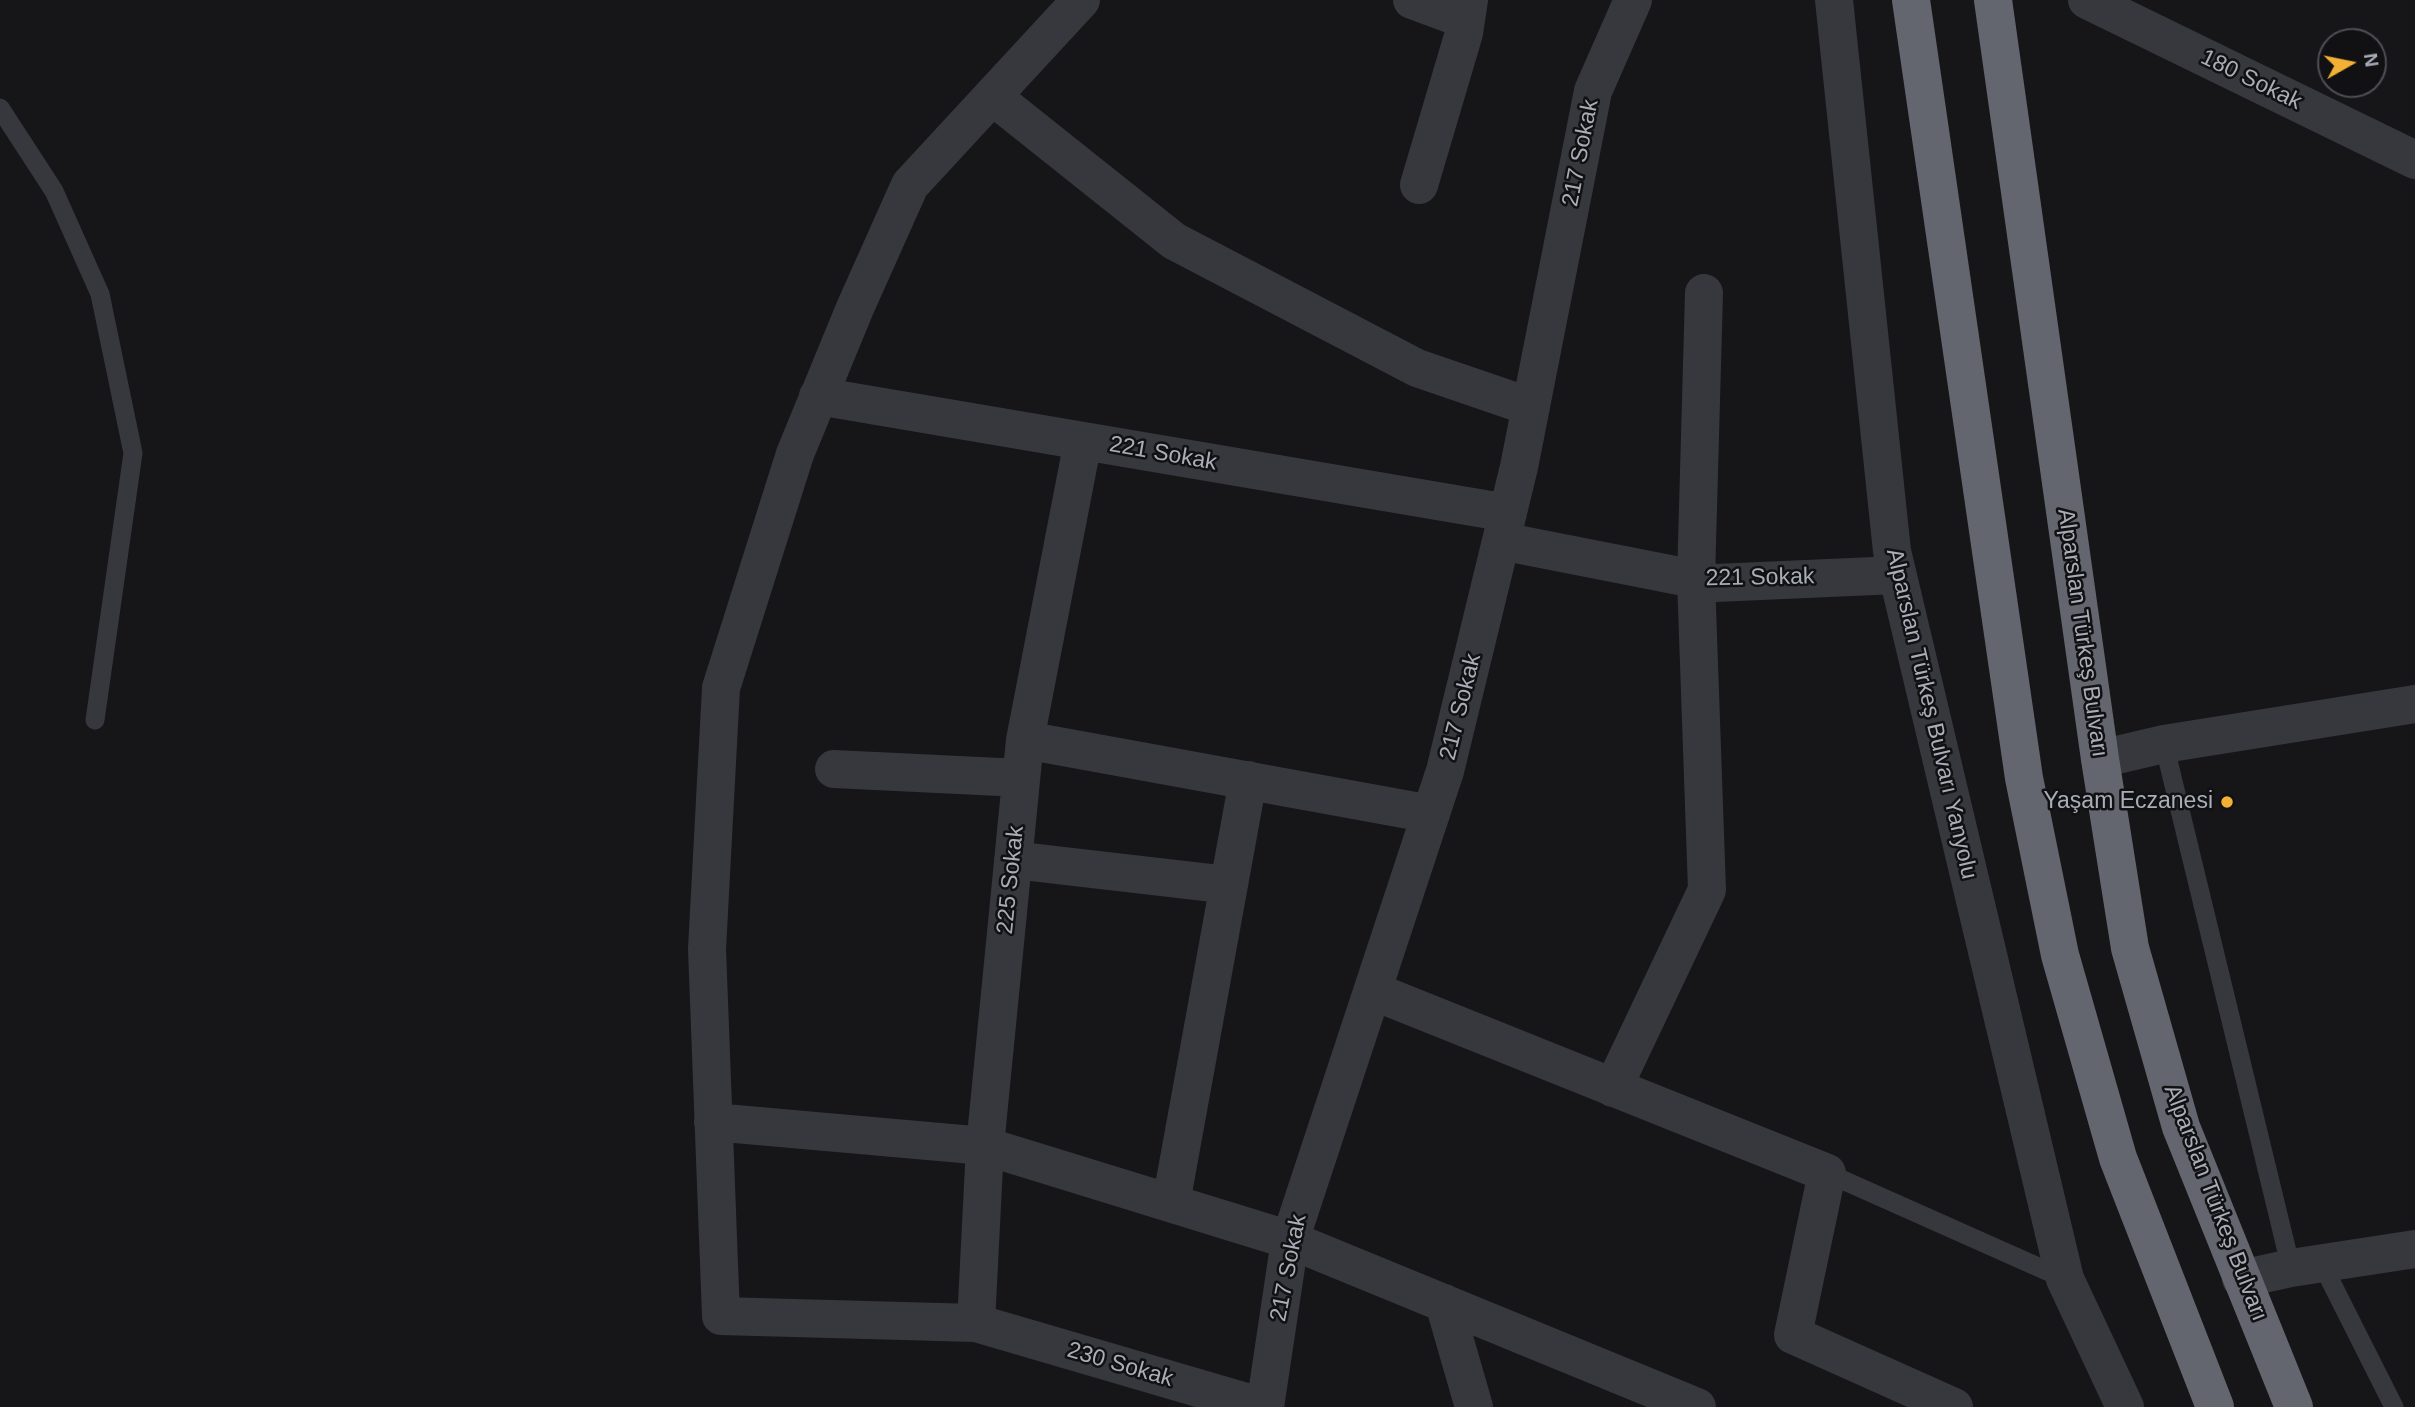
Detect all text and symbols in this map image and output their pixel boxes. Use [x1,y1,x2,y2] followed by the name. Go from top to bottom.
[2317,28,2387,98] north arrow
[2196,44,2306,116] street label: 180 Sokak
[2360,52,2383,68] text: N
[1557,97,1605,209] street label: 217 Sokak
[1107,431,1219,477] street label: 221 Sokak
[2051,507,2113,759] street label: Alparslan Türkeş Bulvarı
[1879,546,1983,882] street label: Alparslan Türkeş Bulvarı Yanyolu
[1705,563,1815,593] street label: 221 Sokak
[1434,651,1488,763] street label: 217 Sokak
[2043,788,2213,816] place label: Yaşam Eczanesi
[2219,794,2235,810] marker: Yaşam Eczanesi
[992,825,1030,935] street label: 225 Sokak
[2157,1081,2273,1325] street label: Alparslan Türkeş Bulvarı
[1265,1212,1313,1324] street label: 217 Sokak
[1064,1337,1176,1393] street label: 230 Sokak

